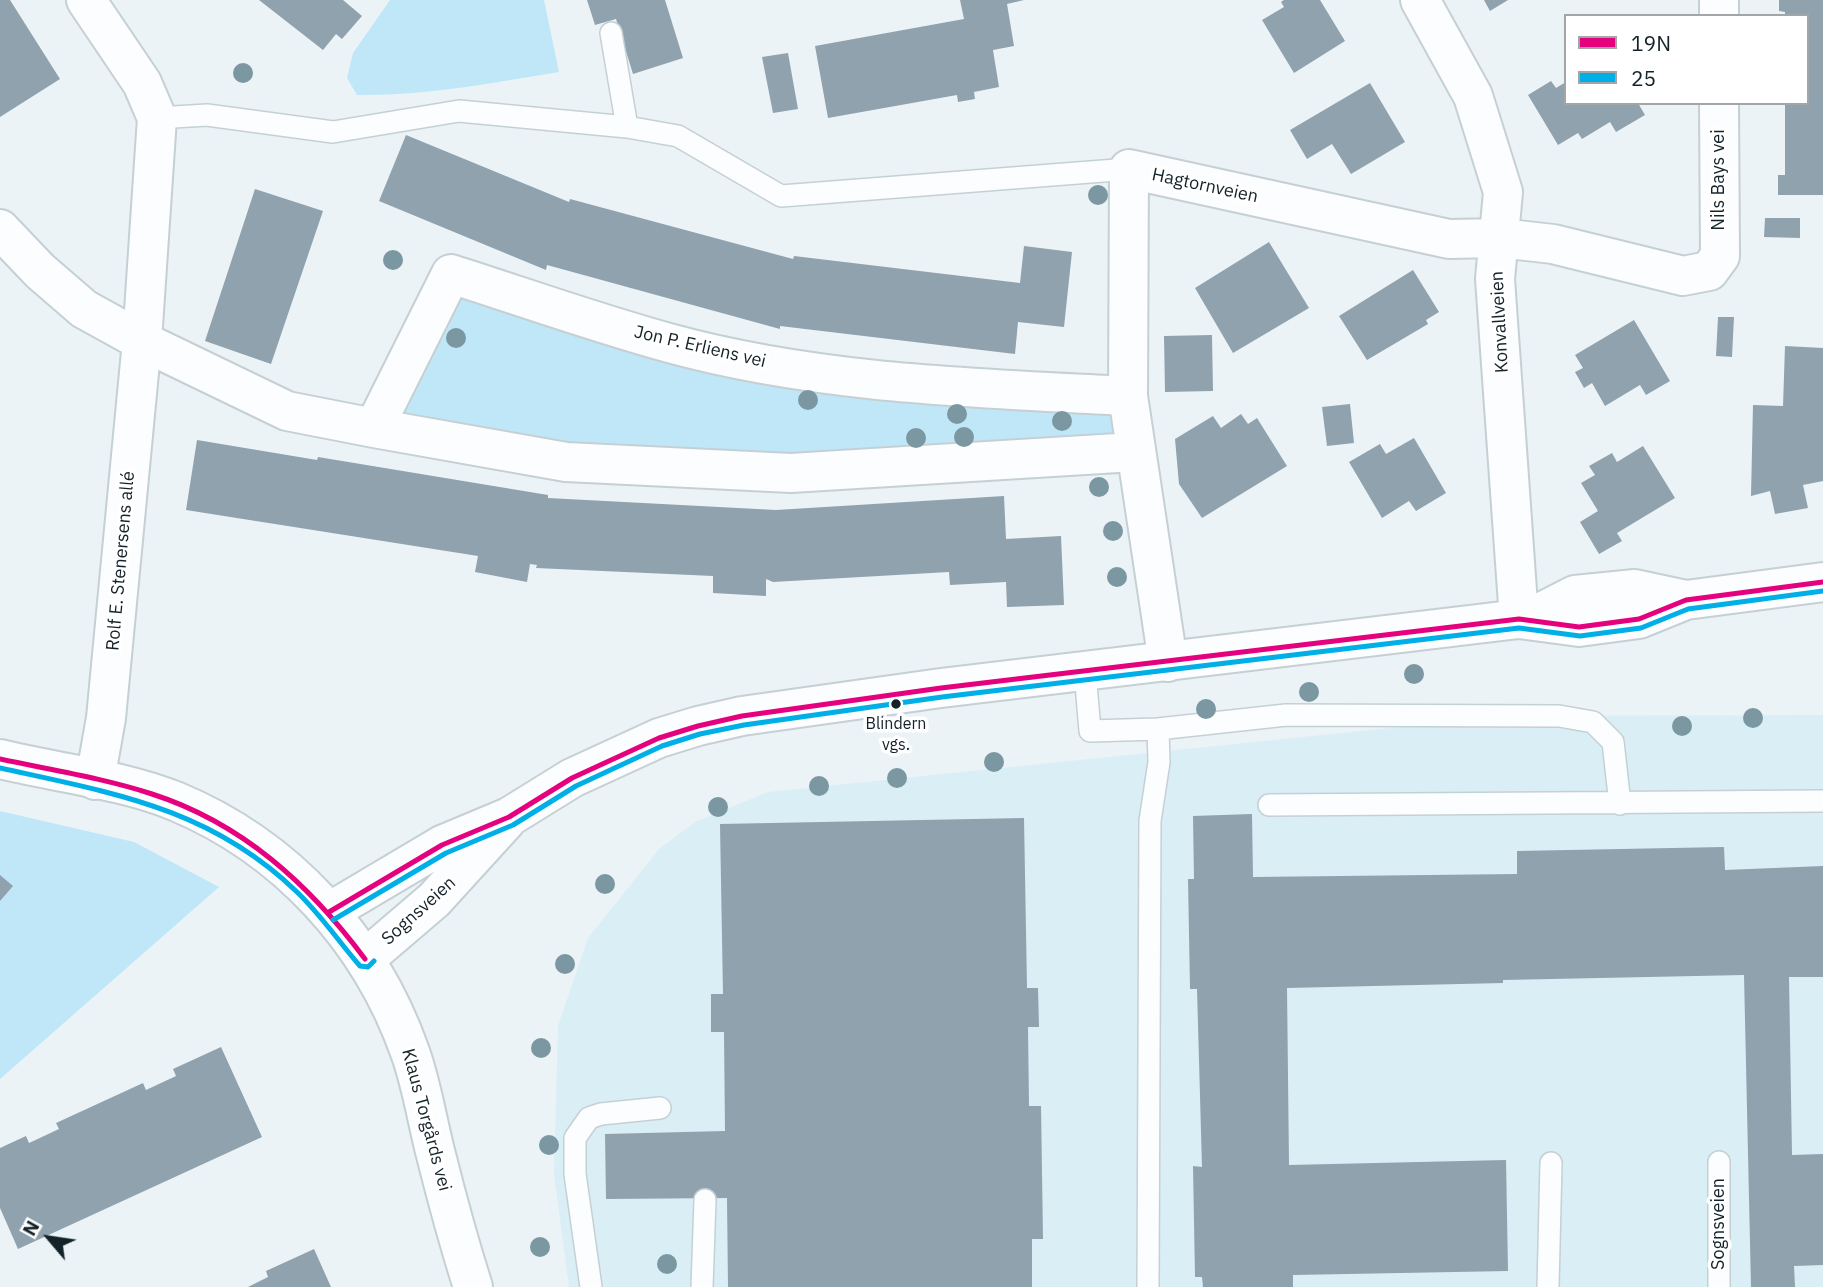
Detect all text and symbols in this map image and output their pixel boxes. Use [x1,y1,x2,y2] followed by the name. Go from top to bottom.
[1564,14,1809,105] legend
[1631,29,1671,57] text: 19N
[1631,64,1656,92] text: 25
[1708,129,1730,231] street label: Nils Bays vei
[1150,164,1260,208] street label: Hagtornveien
[1487,270,1513,374] street label: Konvallveien
[632,321,768,373] street label: Jon P. Erliens vei
[102,470,140,652] street label: Rolf E. Stenersens allé
[889,697,903,711] marker: Blindern vgs.
[866,714,926,752] place label: Blindern vgs.
[378,872,460,950] street label: Sognsveien
[397,1046,455,1194] street label: Klaus Torgårds vei
[1708,1178,1730,1270] street label: Sognsveien
[14,1203,84,1273] north arrow
[17,1216,44,1240] text: N

